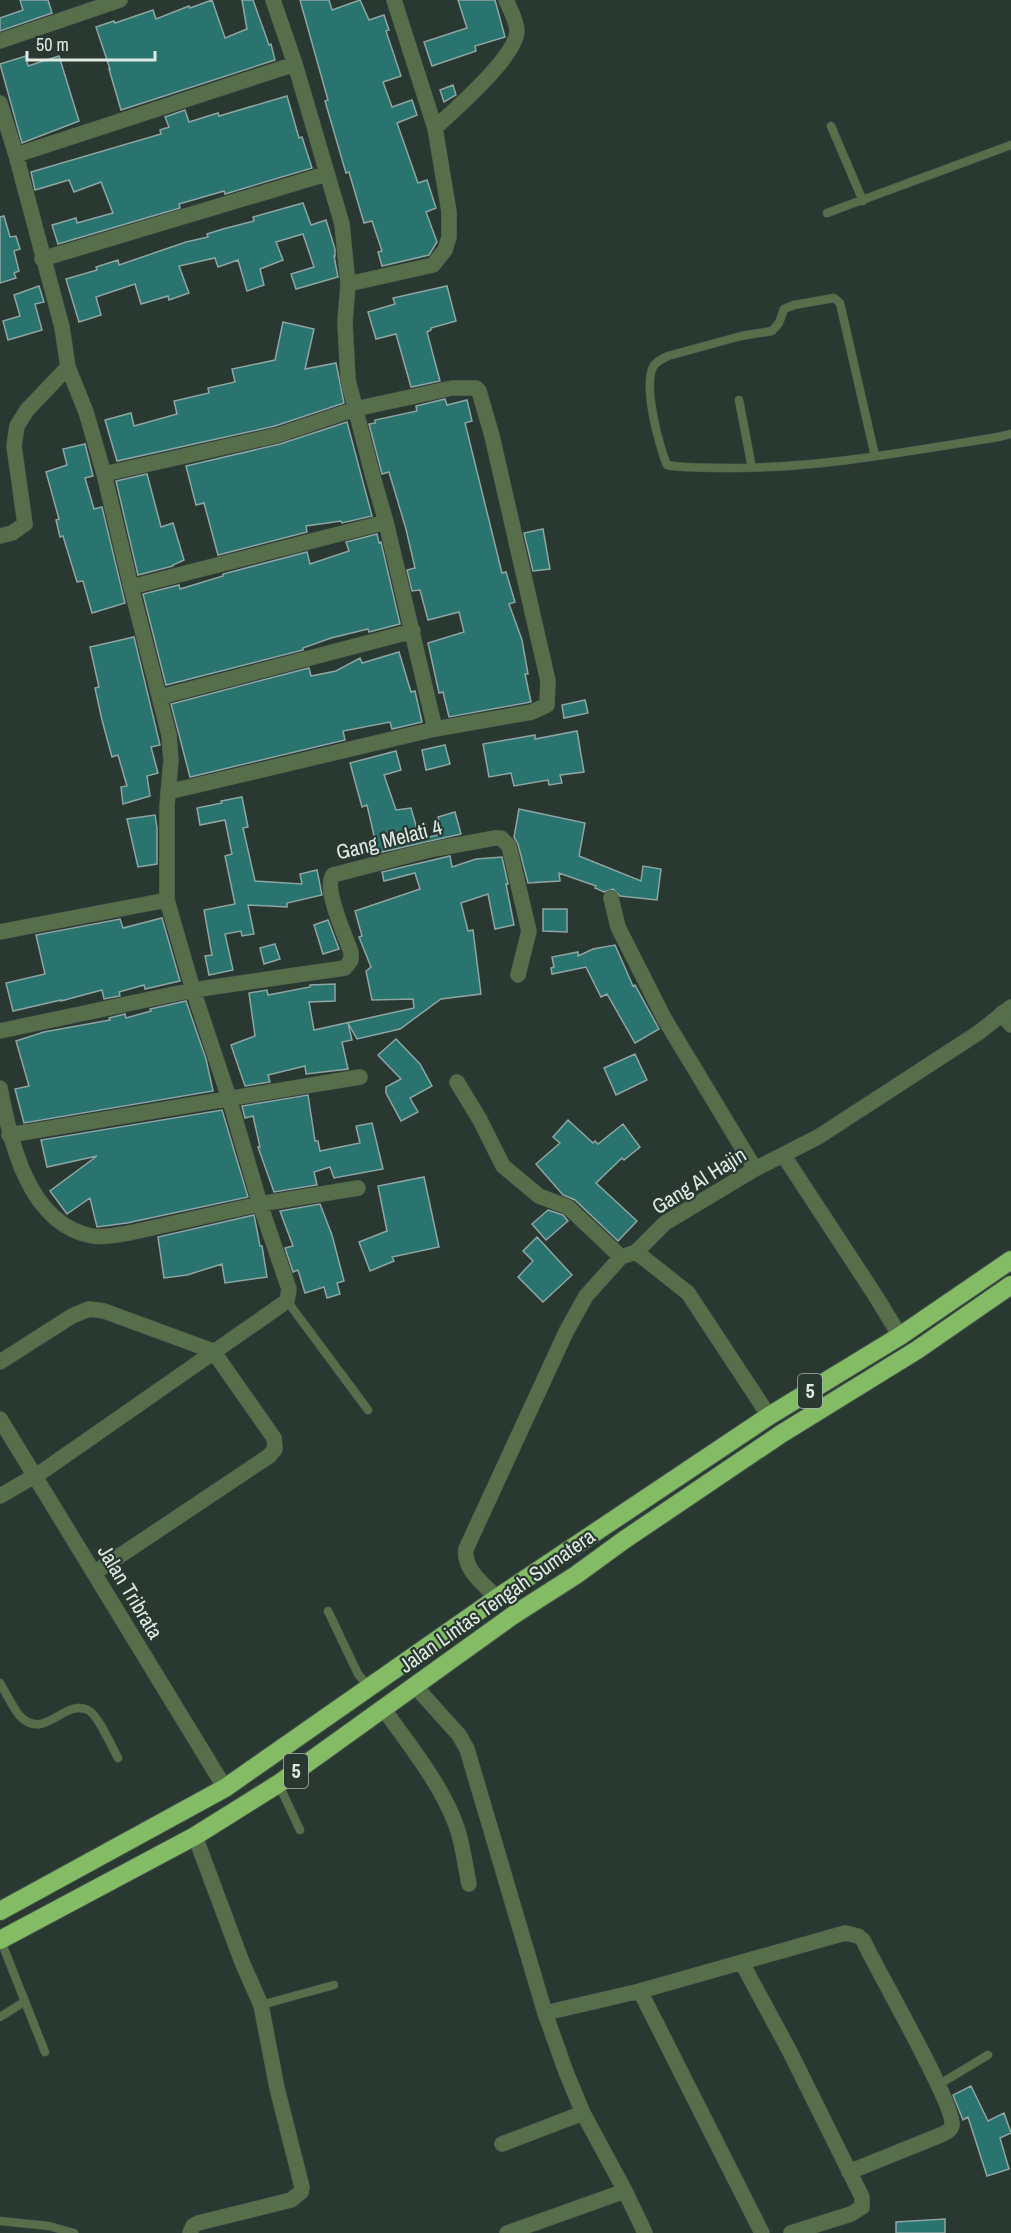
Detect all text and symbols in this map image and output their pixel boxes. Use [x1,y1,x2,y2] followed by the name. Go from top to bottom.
[27,24,154,62] scale bar
[36,32,69,57] text: 50 m
[333,812,445,867] street label: Gang Melati 4
[646,1140,751,1221] street label: Gang Al Hajin
[798,1374,822,1408] road number: 5
[393,1522,601,1679] street label: Jalan Lintas Tengah Sumatera
[91,1539,170,1645] street label: Jalan Tribrata
[284,1754,308,1788] road number: 5

